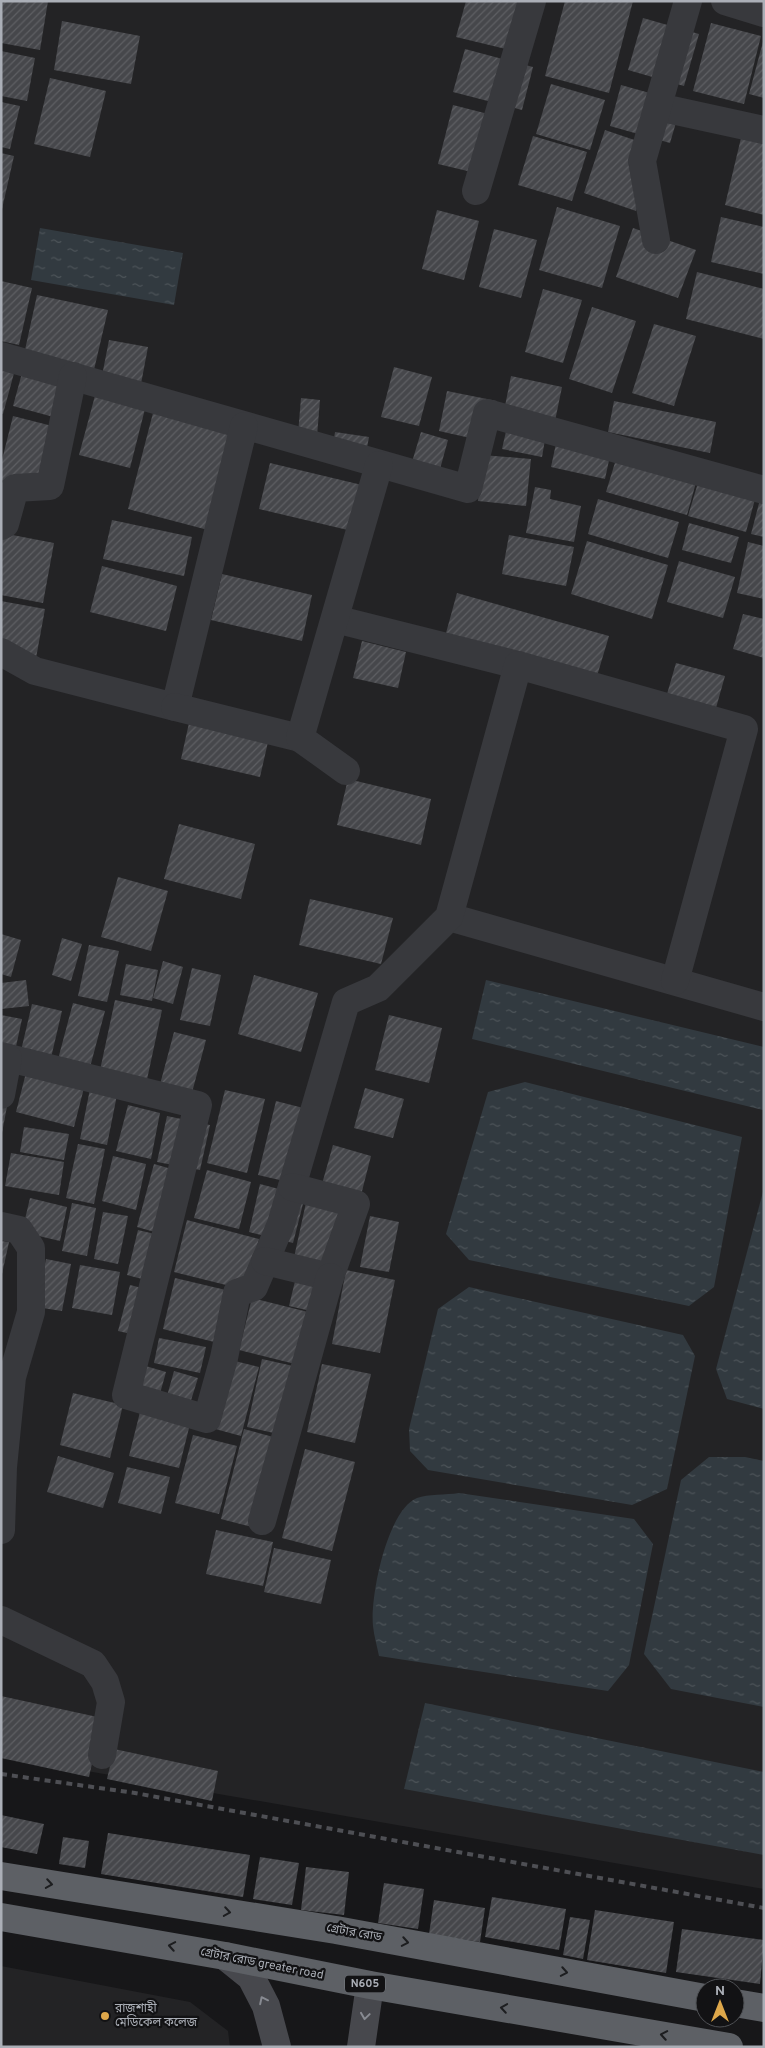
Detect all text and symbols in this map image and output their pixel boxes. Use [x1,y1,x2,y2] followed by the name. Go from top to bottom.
[45,1878,54,1888] one-way arrow
[223,1907,231,1917] one-way arrow
[325,1919,383,1946] street label: গ্রেটার রোড
[400,1937,409,1947] one-way arrow
[168,1942,177,1952] one-way arrow
[199,1943,325,1984] street label: গ্রেটার রোড greater road
[560,1966,569,1976] one-way arrow
[345,1976,385,1992] road number: N605
[695,1978,745,2028] north arrow
[715,1983,725,2000] text: N
[259,1996,269,2005] one-way arrow
[114,2000,198,2031] place label: রাজশাহী মেডিকেল কলেজ
[500,2003,508,2013] one-way arrow
[99,2010,111,2022] marker: রাজশাহী মেডিকেল কলেজ
[360,2012,371,2020] one-way arrow
[660,2030,669,2040] one-way arrow

